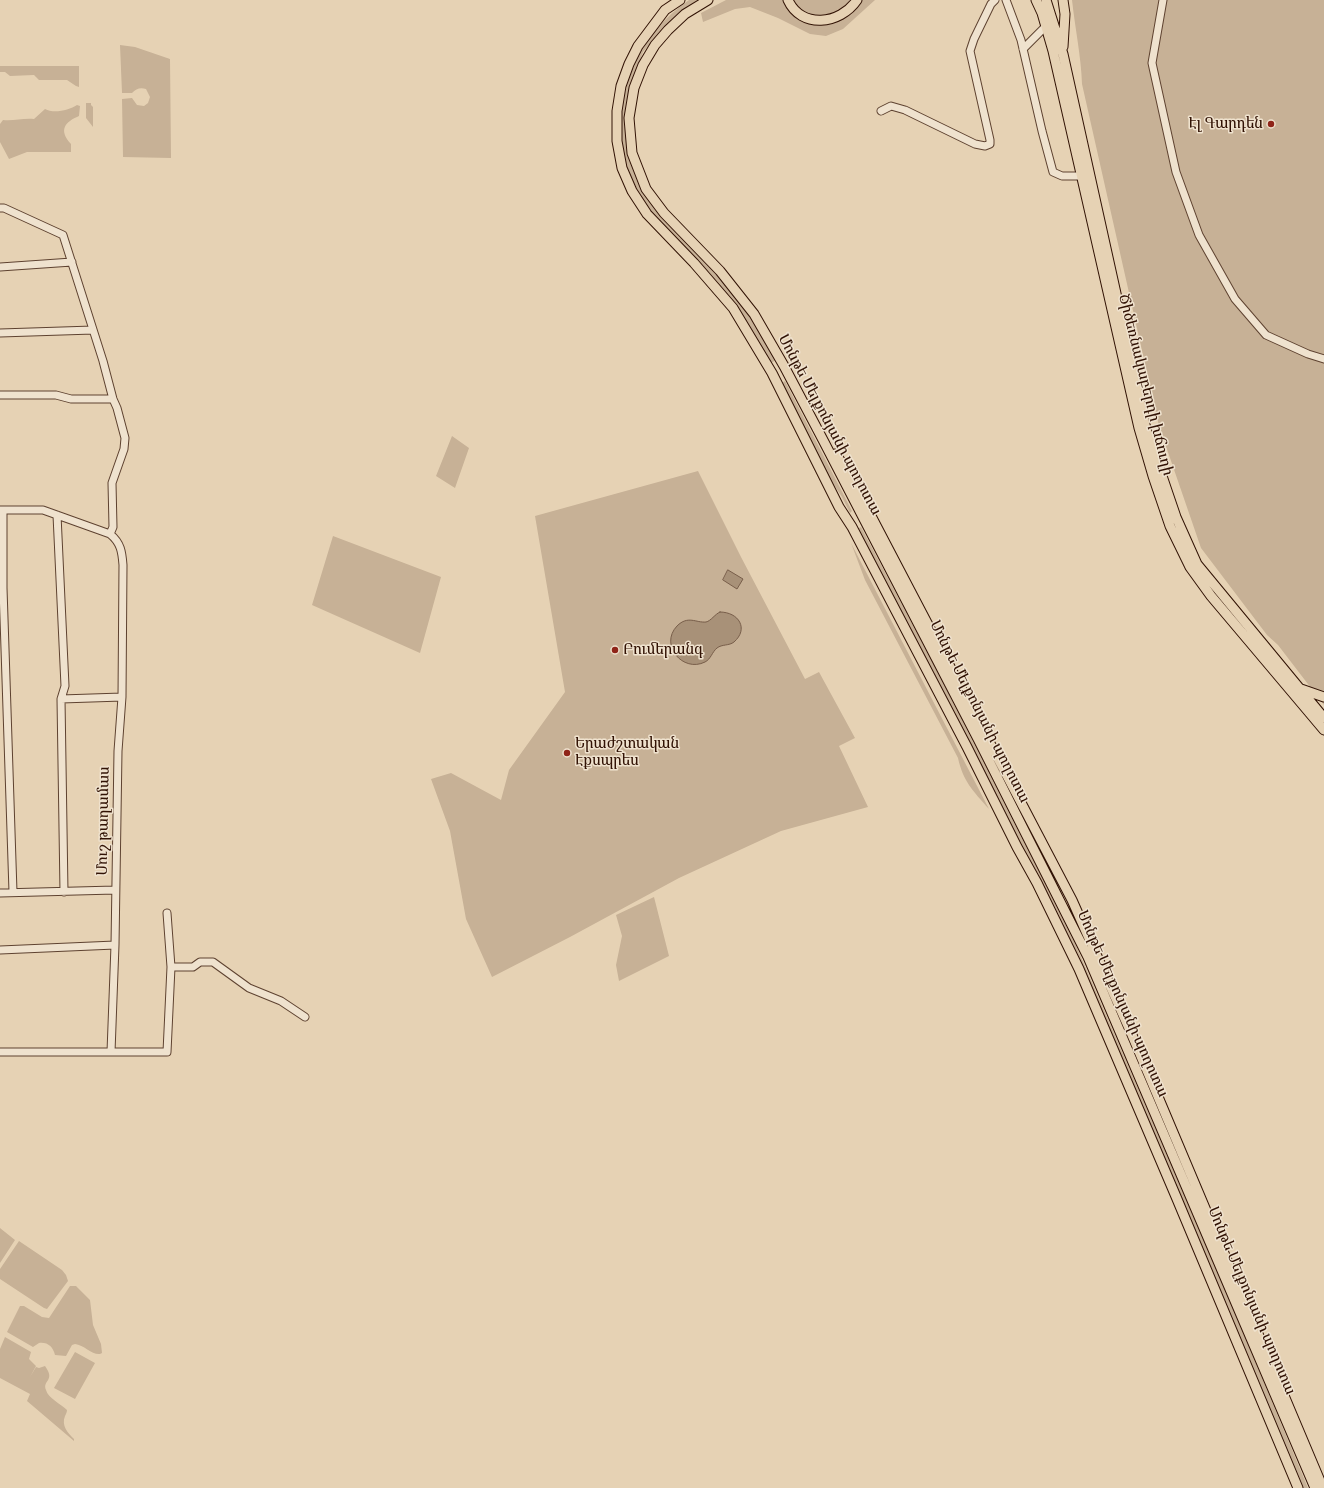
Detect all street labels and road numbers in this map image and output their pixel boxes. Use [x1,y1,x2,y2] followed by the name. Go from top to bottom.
[1114,292,1176,478] street label: Ծիծեռնակաբերդի խճուղի
[774,331,884,519] street label: Մոնթե Մելքոնյանի պողոտա
[925,618,1033,806] street label: Մոնթե Մելքոնյանի պողոտա
[94,766,114,876] street label: Մուշ թաղամաս
[1073,908,1171,1100] street label: Մոնթե Մելքոնյանի պողոտա
[1203,1204,1299,1398] street label: Մոնթե Մելքոնյանի պողոտա

